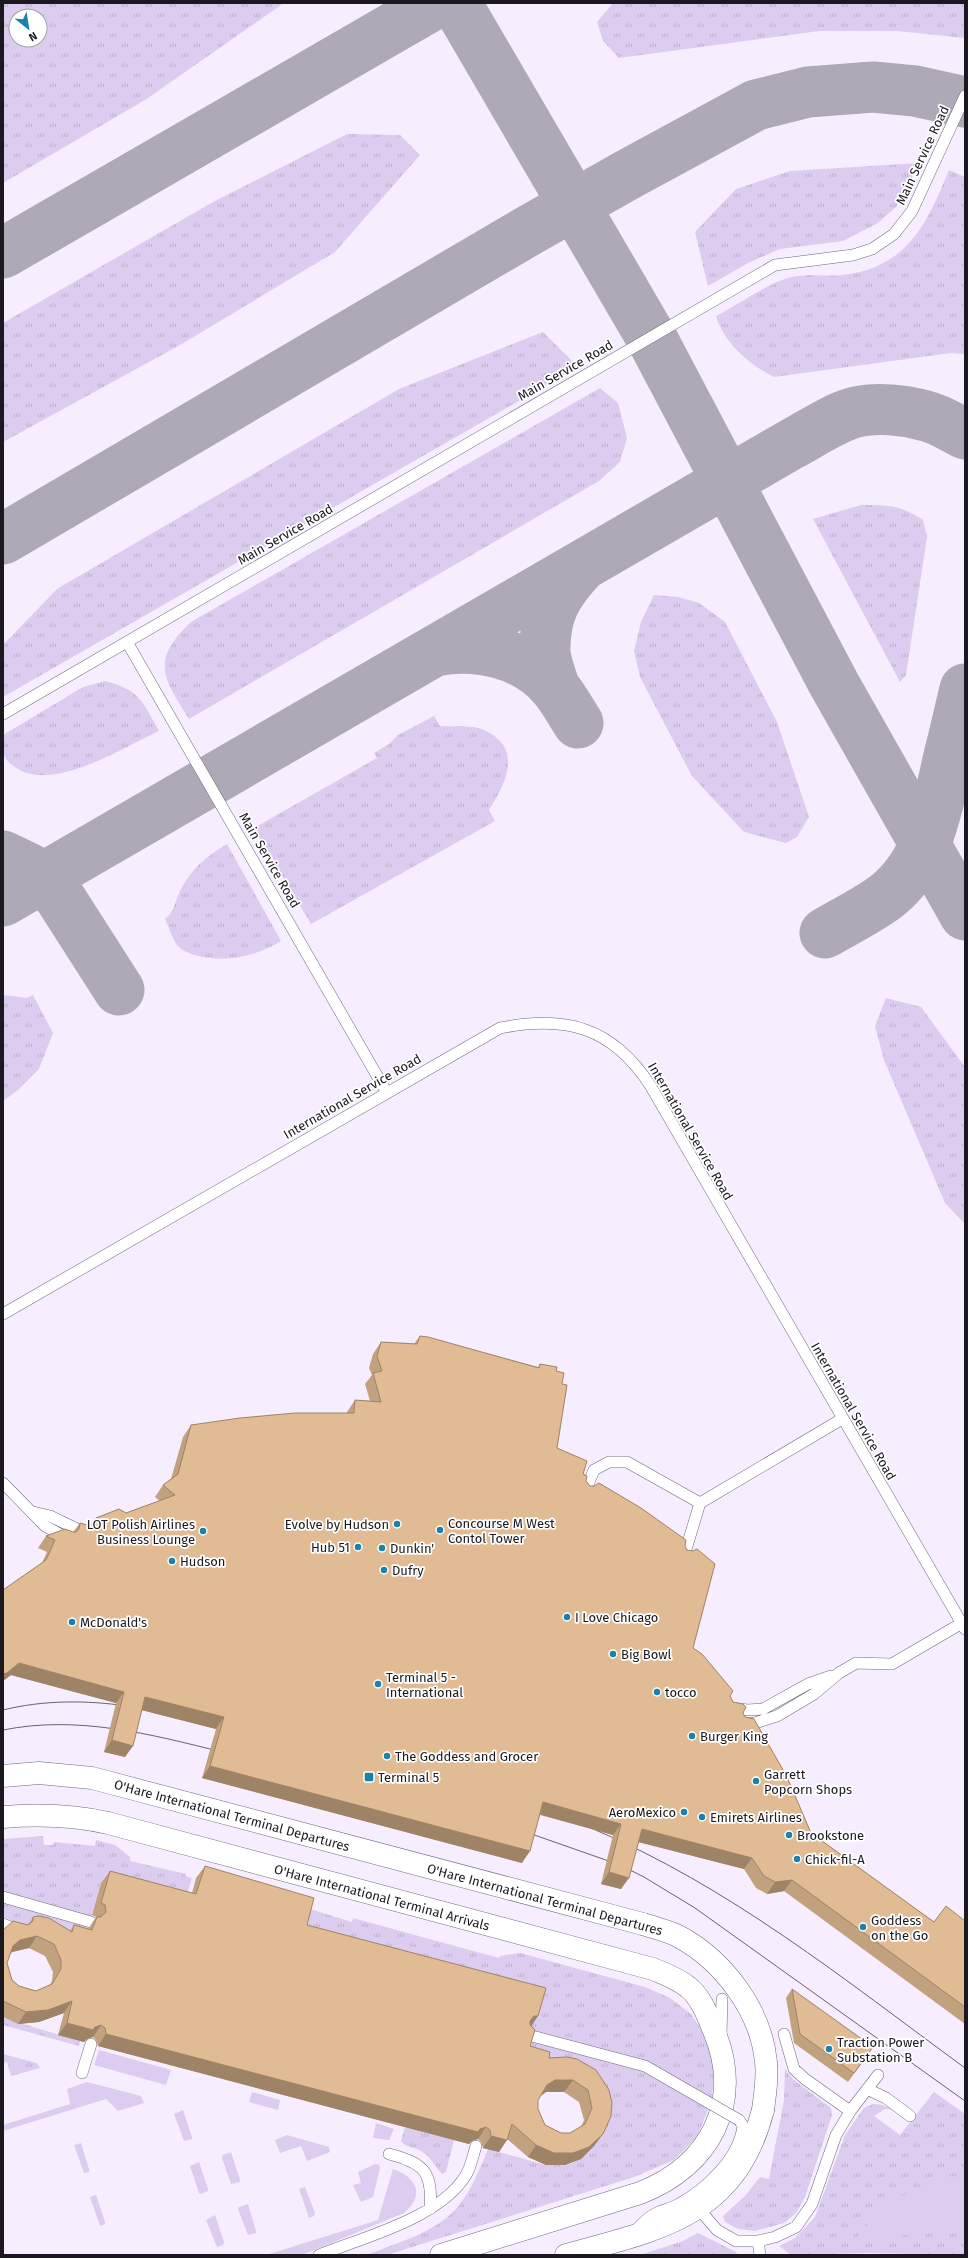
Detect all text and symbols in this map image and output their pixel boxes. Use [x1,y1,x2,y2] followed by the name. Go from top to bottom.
[8,8,48,48] north arrow
[26,29,39,44] text: N
[893,103,952,207] street label: Main Service Road
[515,337,616,404] street label: Main Service Road
[235,501,336,568] street label: Main Service Road
[236,810,303,911] street label: Main Service Road
[281,1051,424,1142] street label: International Service Road
[645,1060,736,1203] street label: International Service Road
[808,1340,899,1483] street label: International Service Road
[448,1516,555,1546] place label: Concourse M West Contol Tower
[87,1517,195,1547] place label: LOT Polish Airlines Business Lounge
[285,1517,389,1532] place label: Evolve by Hudson
[392,1519,402,1529] marker: Evolve by Hudson
[435,1525,445,1535] marker: Concourse M West Contol Tower
[198,1526,208,1536] marker: LOT Polish Airlines Business Lounge
[311,1540,350,1555] place label: Hub 51
[390,1541,434,1556] place label: Dunkin'
[353,1542,363,1552] marker: Hub 51
[377,1543,387,1553] marker: Dunkin'
[180,1554,225,1569] place label: Hudson
[167,1556,177,1566] marker: Hudson
[392,1563,424,1578] place label: Dufry
[379,1565,389,1575] marker: Dufry
[575,1610,658,1625] place label: I Love Chicago
[562,1612,572,1622] marker: I Love Chicago
[80,1615,147,1630] place label: McDonald's
[67,1617,77,1627] marker: McDonald's
[621,1647,672,1662] place label: Big Bowl
[608,1649,618,1659] marker: Big Bowl
[386,1670,463,1700] place label: Terminal 5 - International
[373,1679,383,1689] marker: Terminal 5 - International
[665,1685,697,1700] place label: tocco
[652,1687,662,1697] marker: tocco
[700,1729,768,1744] place label: Burger King
[687,1731,697,1741] marker: Burger King
[395,1749,538,1764] place label: The Goddess and Grocer
[382,1751,392,1761] marker: The Goddess and Grocer
[764,1767,852,1797] place label: Garrett Popcorn Shops
[378,1770,439,1785] place label: Terminal 5
[363,1771,375,1783] marker: Terminal 5
[751,1776,761,1786] marker: Garrett Popcorn Shops
[112,1777,351,1854] street label: O'Hare International Terminal Departures
[609,1805,676,1820] place label: AeroMexico
[679,1807,689,1817] marker: AeroMexico
[710,1810,802,1825] place label: Emirets Airlines
[697,1812,707,1822] marker: Emirets Airlines
[797,1828,864,1843] place label: Brookstone
[784,1830,794,1840] marker: Brookstone
[805,1852,865,1867] place label: Chick-fil-A
[792,1854,802,1864] marker: Chick-fil-A
[273,1861,491,1933] street label: O'Hare International Terminal Arrivals
[425,1861,664,1938] street label: O'Hare International Terminal Departures
[871,1913,928,1943] place label: Goddess on the Go
[858,1922,868,1932] marker: Goddess on the Go
[837,2035,924,2065] place label: Traction Power Substation B
[824,2044,834,2054] marker: Traction Power Substation B

